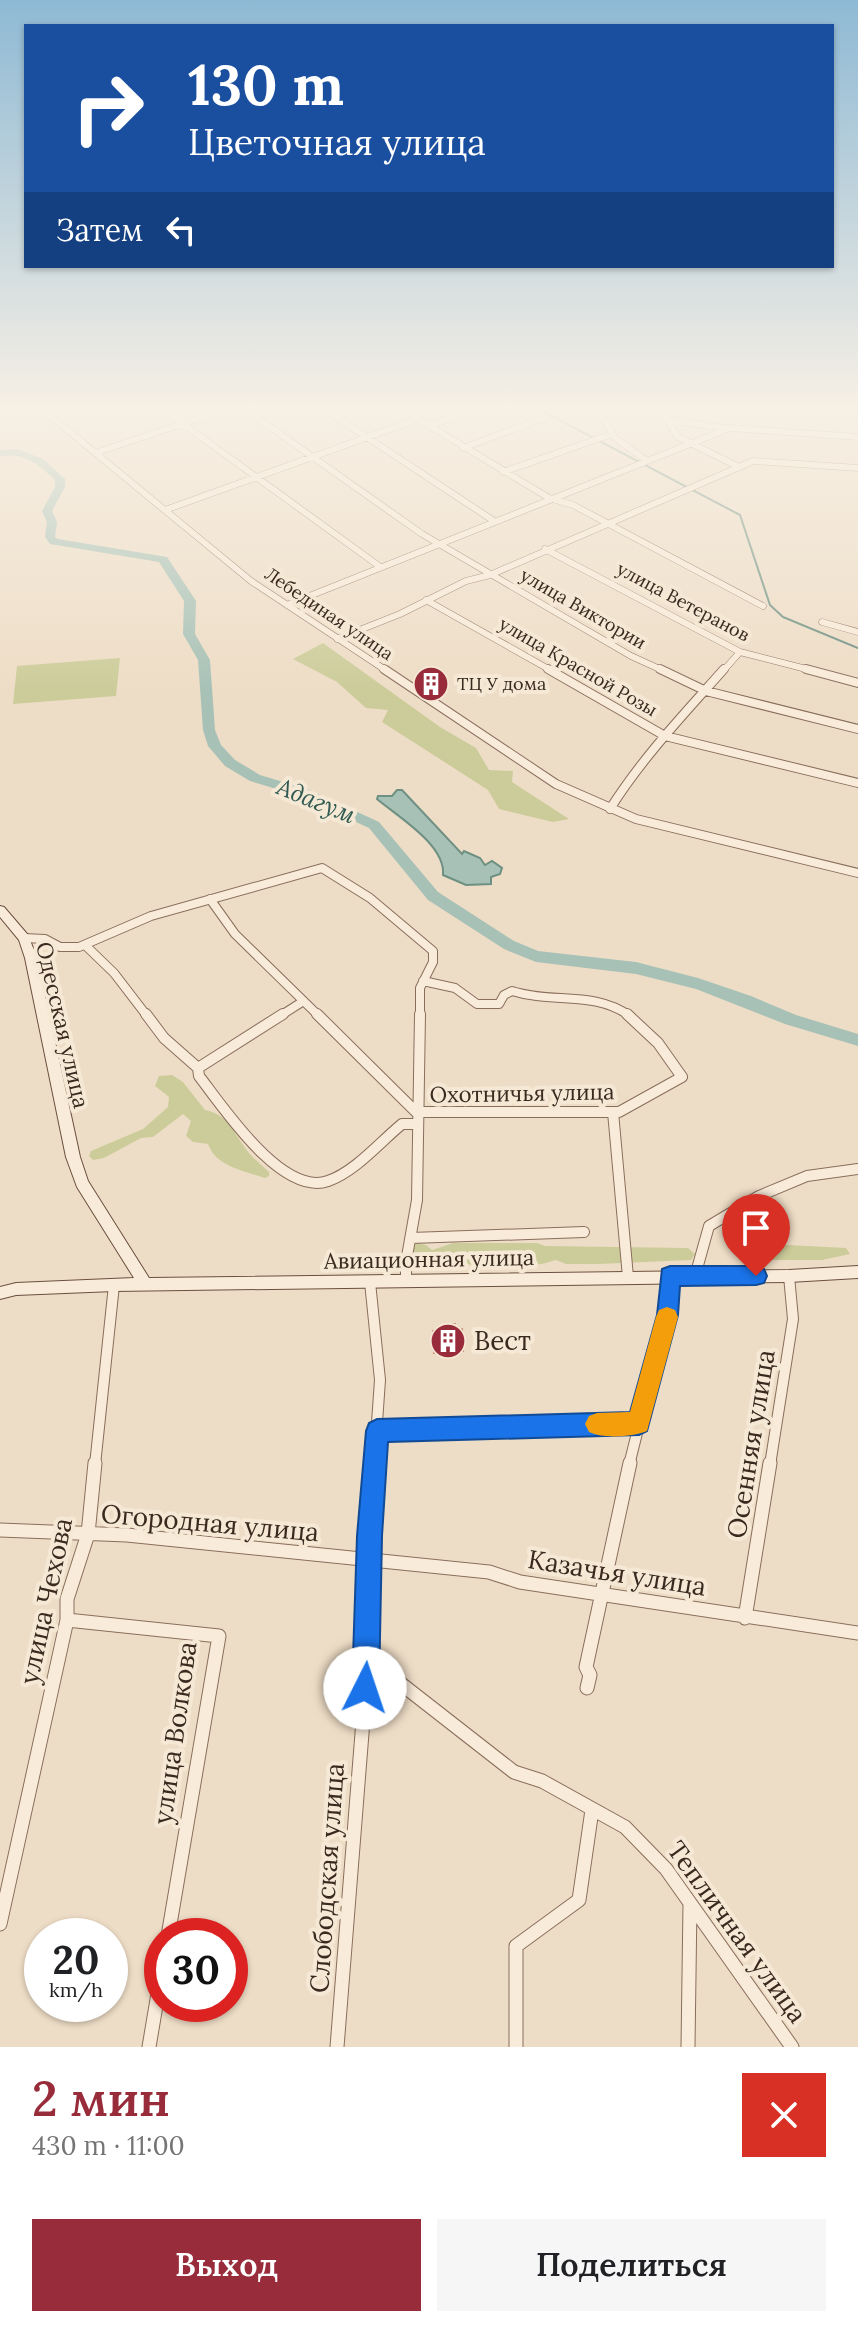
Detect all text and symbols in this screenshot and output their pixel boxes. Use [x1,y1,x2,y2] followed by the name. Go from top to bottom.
[188,49,344,120] text: 130 m
[56,56,160,160] icon: right
[188,119,486,165] text: Цветочная улица
[159,208,203,252] icon: left
[56,211,143,249] text: Затем
[613,557,754,646] street label: улица Ветеранов
[261,562,398,665] street label: Лебединая улица
[516,563,650,654] street label: улица Виктории
[495,612,662,721] street label: улица Красной Розы
[412,665,450,703] building icon: ТЦ У дома
[457,672,546,695] place label: ТЦ У дома
[271,770,360,830] water label: Адагум
[30,939,96,1111] street label: Одесская улица
[429,1077,615,1109] street label: Охотничья улица
[722,1194,790,1276] pin
[734,1206,778,1250] icon: arrive
[323,1243,534,1275] street label: Авиационная улица
[429,1322,467,1360] building icon: Вест
[474,1324,531,1357] place label: Вест
[719,1347,782,1541] street label: Осенняя улица
[100,1497,320,1548] street label: Огородная улица
[12,1515,79,1687] street label: улица Чехова
[526,1542,709,1603] street label: Казачья улица
[145,1639,204,1827] street label: улица Волкова
[323,1646,407,1730] position arrow
[302,1762,351,1994] street label: Слободская улица
[660,1834,815,2029] street label: Тепличная улица
[144,1918,248,2022] speed limit sign: 30
[53,1934,99,1985] text: 20
[49,1977,103,2002] text: km/h
[32,2068,170,2129] text: 2 мин
[742,2073,826,2157] button: close
[32,2129,185,2162] text: 430 m · 11:00
[32,2219,421,2311] button: Выход
[437,2219,826,2311] button: Поделиться

